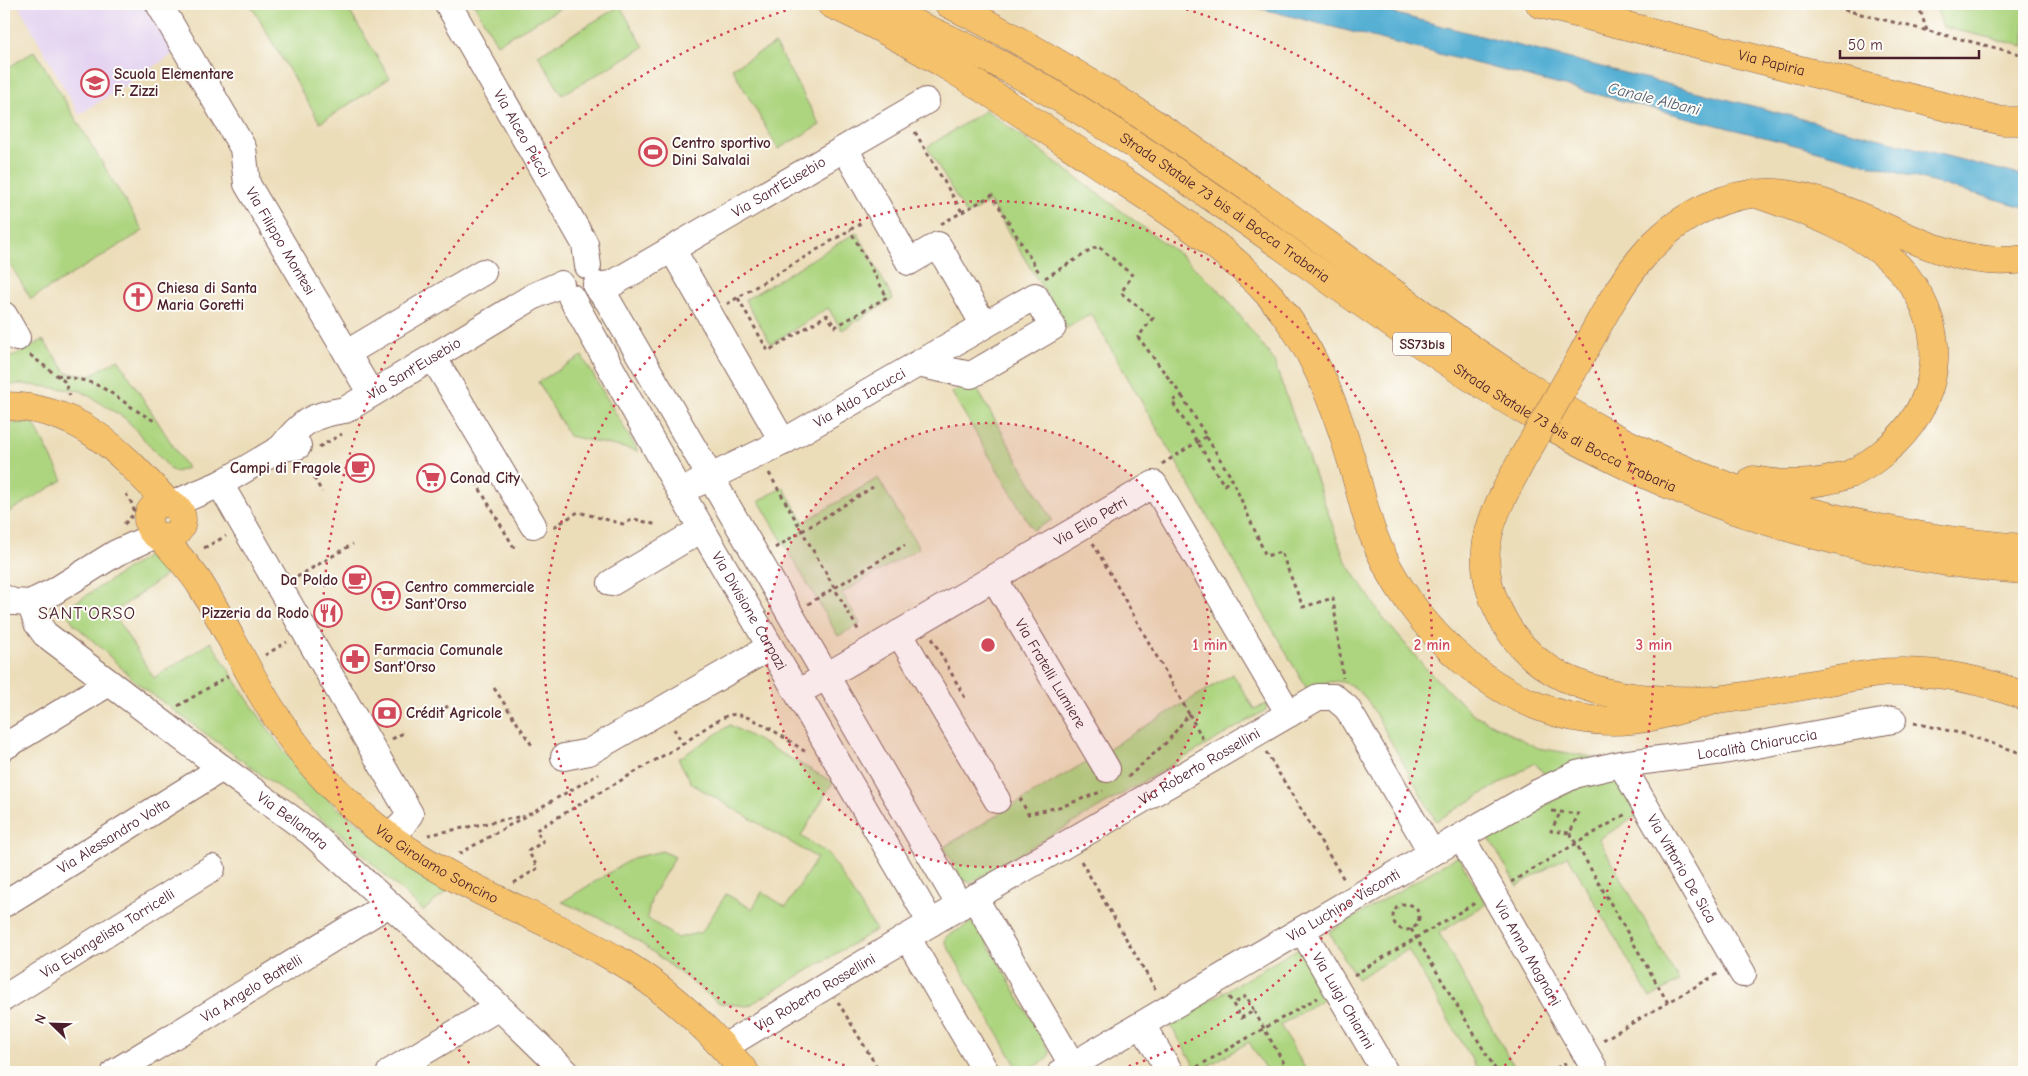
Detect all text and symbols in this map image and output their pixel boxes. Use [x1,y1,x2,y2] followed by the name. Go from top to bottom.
[1840,28,1979,60] scale bar
[1848,36,1883,54] text: 50 m
[1736,46,1807,80] street label: Via Papiria
[114,65,234,100] place label: Scuola Elementare F. Zizzi
[80,68,110,98] school or university icon: Scuola Elementare F. Zizzi
[1606,79,1702,119] water label: Canale Albani
[490,86,554,180] street label: Via Alceo Pucci
[1116,129,1333,287] street label: Strada Statale 73 bis di Bocca Trabaria
[672,134,771,169] place label: Centro sportivo Dini Salvalai
[638,137,668,167] sports icon: Centro sportivo Dini Salvalai
[728,152,829,221] street label: Via Sant'Eusebio
[242,184,319,298] street label: Via Filippo Montesi
[157,279,257,314] place label: Chiesa di Santa Maria Goretti
[123,282,153,312] church icon: Chiesa di Santa Maria Goretti
[1393,332,1451,356] road number: SS73bis
[364,333,464,403] street label: Via Sant'Eusebio
[1450,360,1679,496] street label: Strada Statale 73 bis di Bocca Trabaria
[810,364,909,431] street label: Via Aldo Iacucci
[345,453,375,483] cafe icon: Campi di Fragole
[230,459,341,477] place label: Campi di Fragole
[416,463,446,493] supermarket icon: Conad City
[450,469,520,487] place label: Conad City
[1051,493,1130,550] street label: Via Elio Petri
[708,548,791,673] street label: Via Divisione Carpazi
[342,565,372,595] cafe icon: Da Poldo
[281,571,338,589] place label: Da Poldo
[405,578,534,613] place label: Centro commerciale Sant'Orso
[371,581,401,611] supermarket icon: Centro commerciale Sant'Orso
[313,598,343,628] restaurant icon: Pizzeria da Rodo
[38,603,136,624] district label: SANT'ORSO
[202,604,309,622] place label: Pizzeria da Rodo
[1011,616,1090,732] street label: Via Fratelli Lumiere
[979,636,997,654] centre of rings
[1193,636,1227,654] text: 1 min
[1414,636,1450,654] text: 2 min
[1636,636,1672,654] text: 3 min
[374,641,503,676] place label: Farmacia Comunale Sant'Orso
[340,644,370,674] pharmacy icon: Farmacia Comunale Sant'Orso
[372,698,402,728] bank icon: Crédit Agricole
[406,704,502,722] place label: Crédit Agricole
[1135,724,1263,809] street label: Via Roberto Rossellini
[1696,725,1819,763] street label: Località Chiaruccia
[254,788,332,853] street label: Via Bellandra
[54,794,173,877] street label: Via Alessandro Volta
[1643,811,1720,926] street label: Via Vittorio De Sica
[372,821,501,907] street label: Via Girolamo Soncino
[1284,865,1403,946] street label: Via Luchino Visconti
[37,885,178,982] street label: Via Evangelista Torricelli
[1491,897,1565,1009] street label: Via Anna Magnani
[751,949,879,1036] street label: Via Roberto Rossellini
[1308,949,1379,1052] street label: Via Luigi Chiarini
[197,950,305,1026] street label: Via Angelo Battelli
[28,998,78,1048] north arrow
[31,1012,50,1027] text: N

